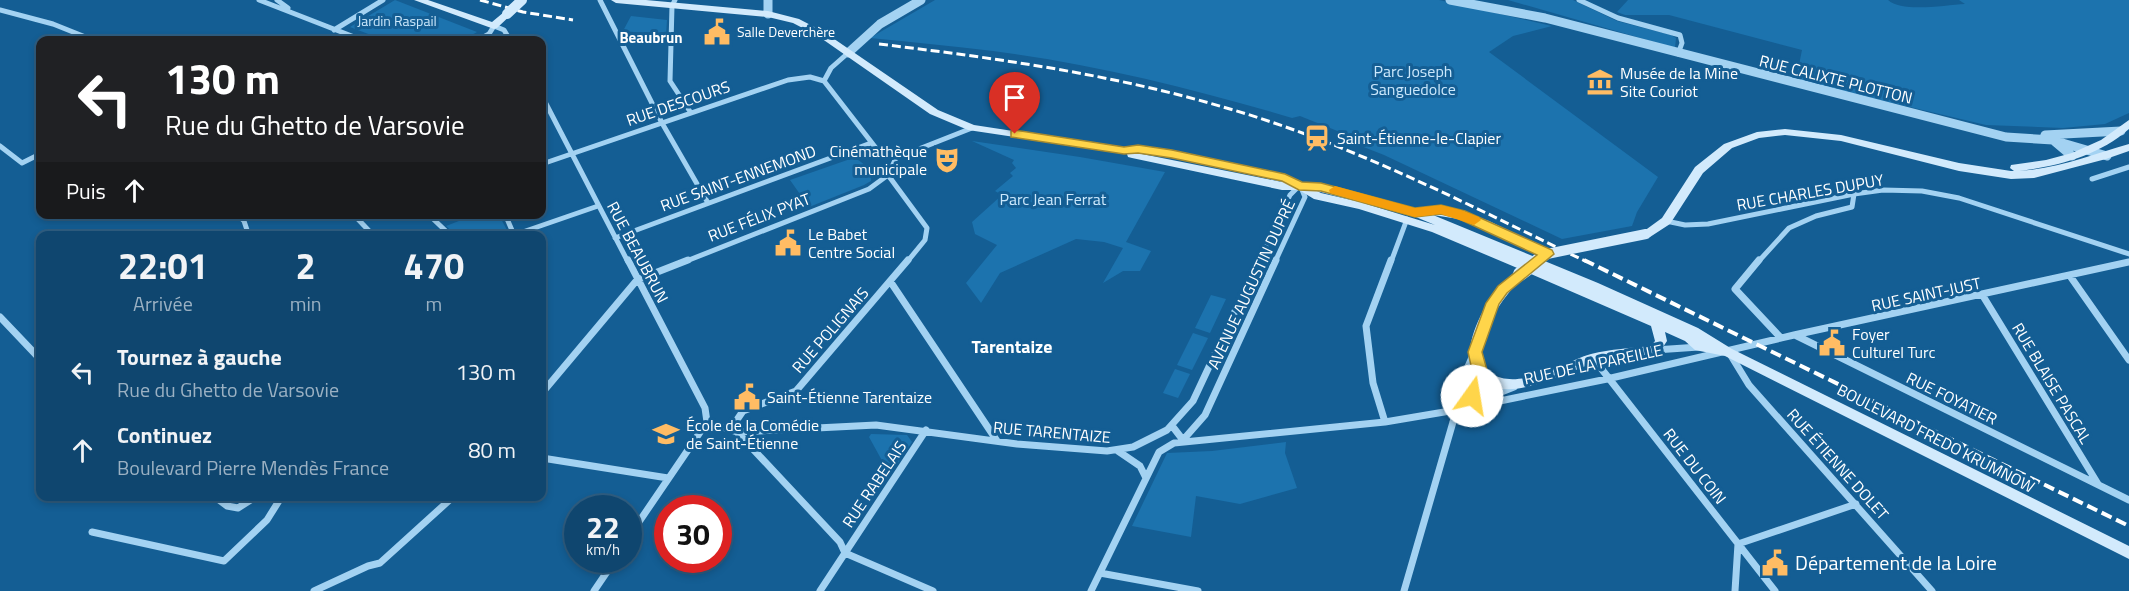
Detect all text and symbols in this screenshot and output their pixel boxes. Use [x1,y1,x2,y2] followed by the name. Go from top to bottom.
[357,10,437,31] park label: Jardin Raspail
[702,17,732,47] public building icon: Salle Deverchère
[737,21,835,42] place label: Salle Deverchère
[619,26,683,49] district label: Beaubrun
[165,46,280,110] text: 130 m
[1757,48,1915,110] street label: RUE CALIXTE PLOTTON
[1370,59,1456,101] park label: Parc Joseph Sanguedolce
[66,60,144,138] icon: left
[1620,61,1738,103] place label: Musée de la Mine Site Couriot
[1585,67,1615,97] museum icon: Musée de la Mine Site Couriot
[989,72,1040,134] pin
[623,74,733,132] street label: RUE DESCOURS
[998,81,1031,114] icon: arrive
[165,104,465,145] text: Rue du Ghetto de Varsovie
[1302,123,1332,153] station icon: Saint-Étienne-le-Clapier
[1337,126,1501,150] place label: Saint-Étienne-le-Clapier
[657,139,819,217] street label: RUE SAINT-ENNEMOND
[829,139,927,181] place label: Cinémathèque municipale
[932,145,962,175] theatre icon: Cinémathèque municipale
[1734,167,1886,217] street label: RUE CHARLES DUPUY
[66,174,106,208] text: Puis
[118,174,151,207] icon: ahead
[704,186,814,248] street label: RUE FÉLIX PYAT
[1000,187,1107,211] park label: Parc Jean Ferrat
[1201,195,1301,373] street label: AVENUE AUGUSTIN DUPRÉ
[601,197,675,307] street label: RUE BEAUBRUN
[808,222,895,264] place label: Le Babet Centre Social
[773,228,803,258] public building icon: Le Babet Centre Social
[118,238,208,293] text: 22:01
[296,238,316,293] text: 2
[404,238,464,293] text: 470
[1869,271,1983,317] street label: RUE SAINT-JUST
[786,282,874,378] street label: RUE POLIGNAIS
[133,288,193,319] text: Arrivée
[290,288,322,319] text: min
[425,288,442,319] text: m
[2006,318,2098,448] street label: RUE BLAISE PASCAL
[1852,322,1935,364] place label: Foyer Culturel Turc
[1817,328,1847,358] public building icon: Foyer Culturel Turc
[972,333,1052,360] district label: Tarentaize
[1521,338,1665,390] street label: RUE DE LA PAREILLE
[117,340,282,374] text: Tournez à gauche
[456,355,516,389] text: 130 m
[66,356,99,389] icon: left
[1440,364,1504,428] position arrow
[1902,366,2002,430] street label: RUE FOYATIER
[117,374,339,405] text: Rue du Ghetto de Varsovie
[1833,378,2039,498] street label: BOULEVARD FREDO KRUMNOW
[732,382,762,412] public building icon: Saint-Étienne Tarentaize
[767,385,932,409] place label: Saint-Étienne Tarentaize
[1781,403,1895,525] street label: RUE ÉTIENNE DOLET
[686,413,819,455] place label: École de la Comédie de Saint-Étienne
[992,415,1112,449] street label: RUE TARENTAIZE
[117,418,212,452] text: Continuez
[651,419,681,449] school or university icon: École de la Comédie de Saint-Étienne
[1658,423,1732,509] street label: RUE DU COIN
[468,433,516,467] text: 80 m
[66,434,99,467] icon: ahead
[836,436,912,532] street label: RUE RABELAIS
[117,452,389,483] text: Boulevard Pierre Mendès France
[654,495,732,573] speed limit sign: 30
[586,504,620,550] text: 22
[586,538,620,561] text: km/h
[1795,547,1997,578] place label: Département de la Loire
[1760,548,1790,578] public building icon: Département de la Loire

